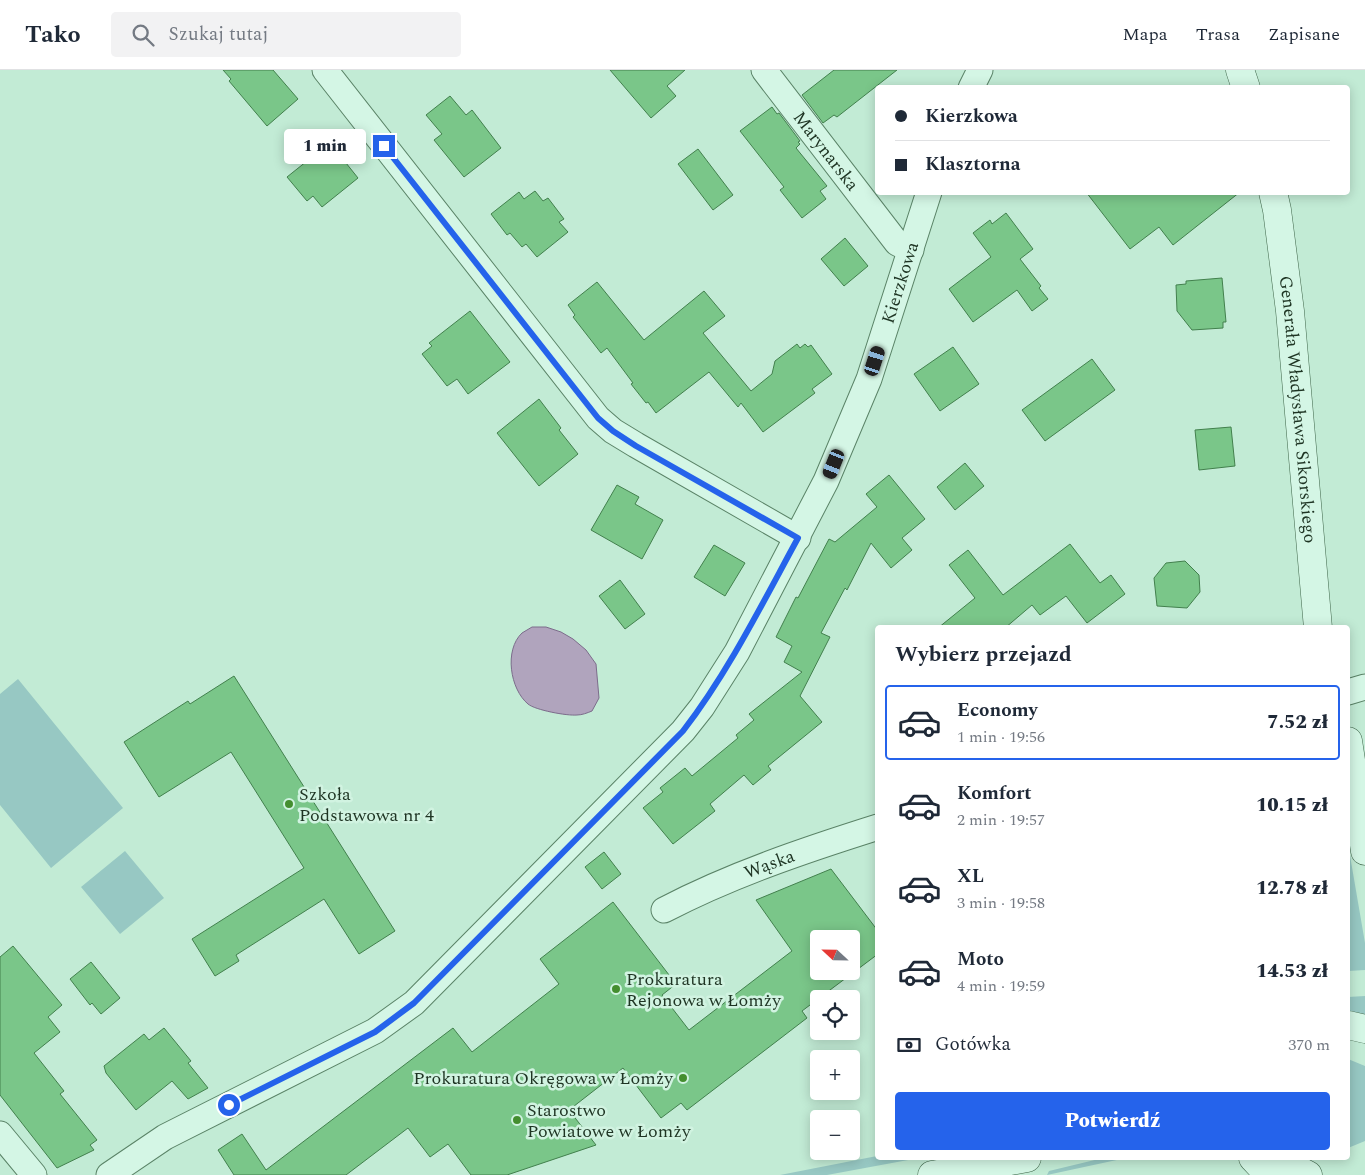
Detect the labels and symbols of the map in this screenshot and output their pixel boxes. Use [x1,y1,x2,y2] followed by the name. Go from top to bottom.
[787,105,866,197] street label: Marynarska
[284,128,366,164] callout: 1 min
[373,135,395,157] route end
[874,238,926,327] street label: Kierzkowa
[1272,274,1324,544] street label: Generała Władysława Sikorskiego
[863,344,886,378] car
[821,447,846,481] car
[299,781,434,829] place label: Szkoła Podstawowa nr 4
[283,798,295,810] marker: Szkoła Podstawowa nr 4
[740,842,799,886] street label: Wąska
[810,930,860,980] north arrow
[626,966,782,1014] place label: Prokuratura Rejonowa w Łomży
[610,983,622,995] marker: Prokuratura Rejonowa w Łomży
[413,1065,674,1092] place label: Prokuratura Okręgowa w Łomży
[677,1072,689,1084] marker: Prokuratura Okręgowa w Łomży
[218,1094,240,1116] route start
[527,1097,692,1145] place label: Starostwo Powiatowe w Łomży
[511,1114,523,1126] marker: Starostwo Powiatowe w Łomży

